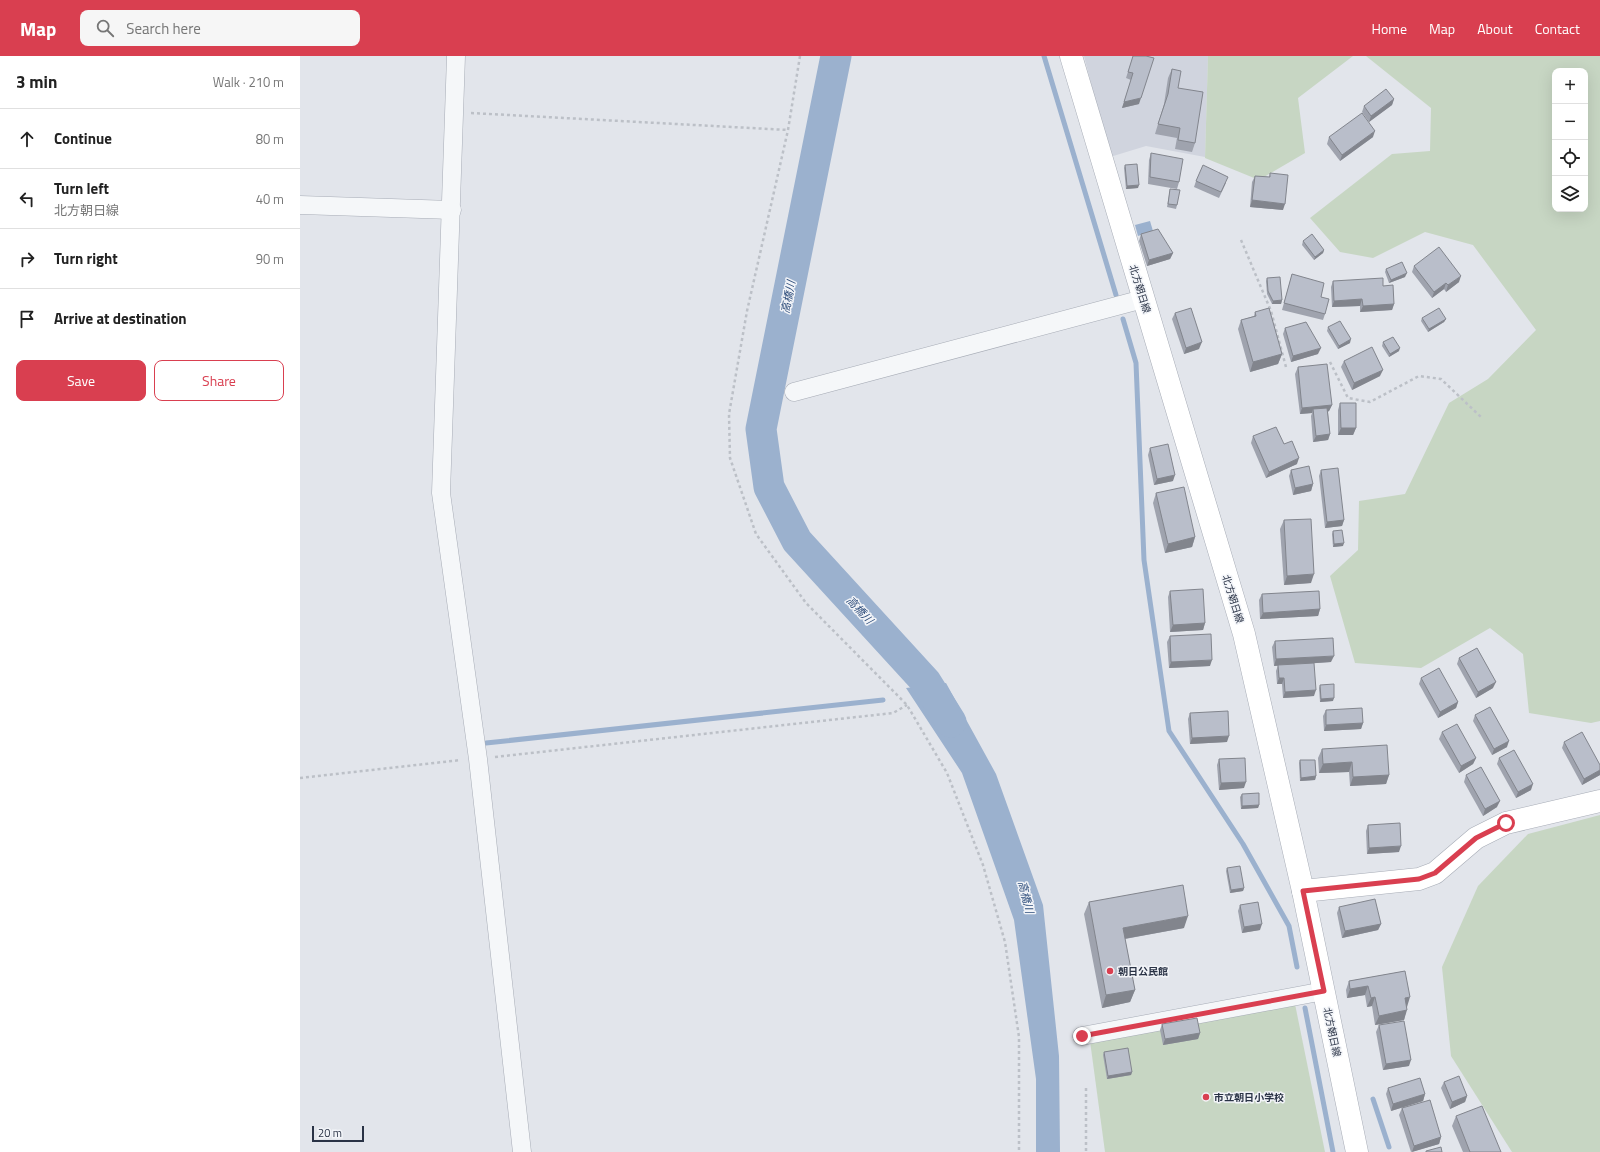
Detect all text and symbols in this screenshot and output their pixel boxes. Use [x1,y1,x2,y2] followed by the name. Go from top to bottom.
[80,10,360,46] search box
[20,14,56,43] text: Map
[94,17,116,39] icon: search
[126,17,201,40] text: Search here
[1372,18,1407,39] text: Home
[1429,18,1455,39] text: Map
[1477,18,1513,39] text: About
[1535,18,1580,39] text: Contact
[1552,68,1588,212] map controls
[1552,68,1588,104] button: +
[16,69,57,95] text: 3 min
[213,72,284,92] text: Walk · 210 m
[1552,104,1588,140] button: −
[54,127,112,150] text: Continue
[16,128,38,150] icon: ahead
[256,129,284,149] text: 80 m
[1552,140,1588,176] button: locate
[1552,176,1588,212] button: layers
[54,177,109,200] text: Turn left
[16,188,38,210] icon: left
[256,189,284,209] text: 40 m
[54,200,119,220] text: 北方朝日線
[54,247,118,270] text: Turn right
[16,248,38,270] icon: right
[256,249,284,269] text: 90 m
[1126,263,1154,315] street label: 北方朝日線
[777,278,799,315] water label: 高橋川
[54,307,187,330] text: Arrive at destination
[16,308,38,330] icon: arrive
[16,360,146,401] button: Save
[154,360,284,401] button: Share
[1219,573,1247,625] street label: 北方朝日線
[843,592,878,628] water label: 高橋川
[1497,814,1515,832] route start
[1014,879,1038,916] water label: 高橋川
[1118,964,1168,979] place label: 朝日公民館
[1105,966,1115,976] marker: 朝日公民館
[1319,1006,1345,1058] street label: 北方朝日線
[1073,1027,1091,1045] route end
[1214,1090,1284,1105] place label: 市立朝日小学校
[1201,1092,1211,1102] marker: 市立朝日小学校
[312,1124,364,1143] scale bar
[318,1125,342,1141] text: 20 m

